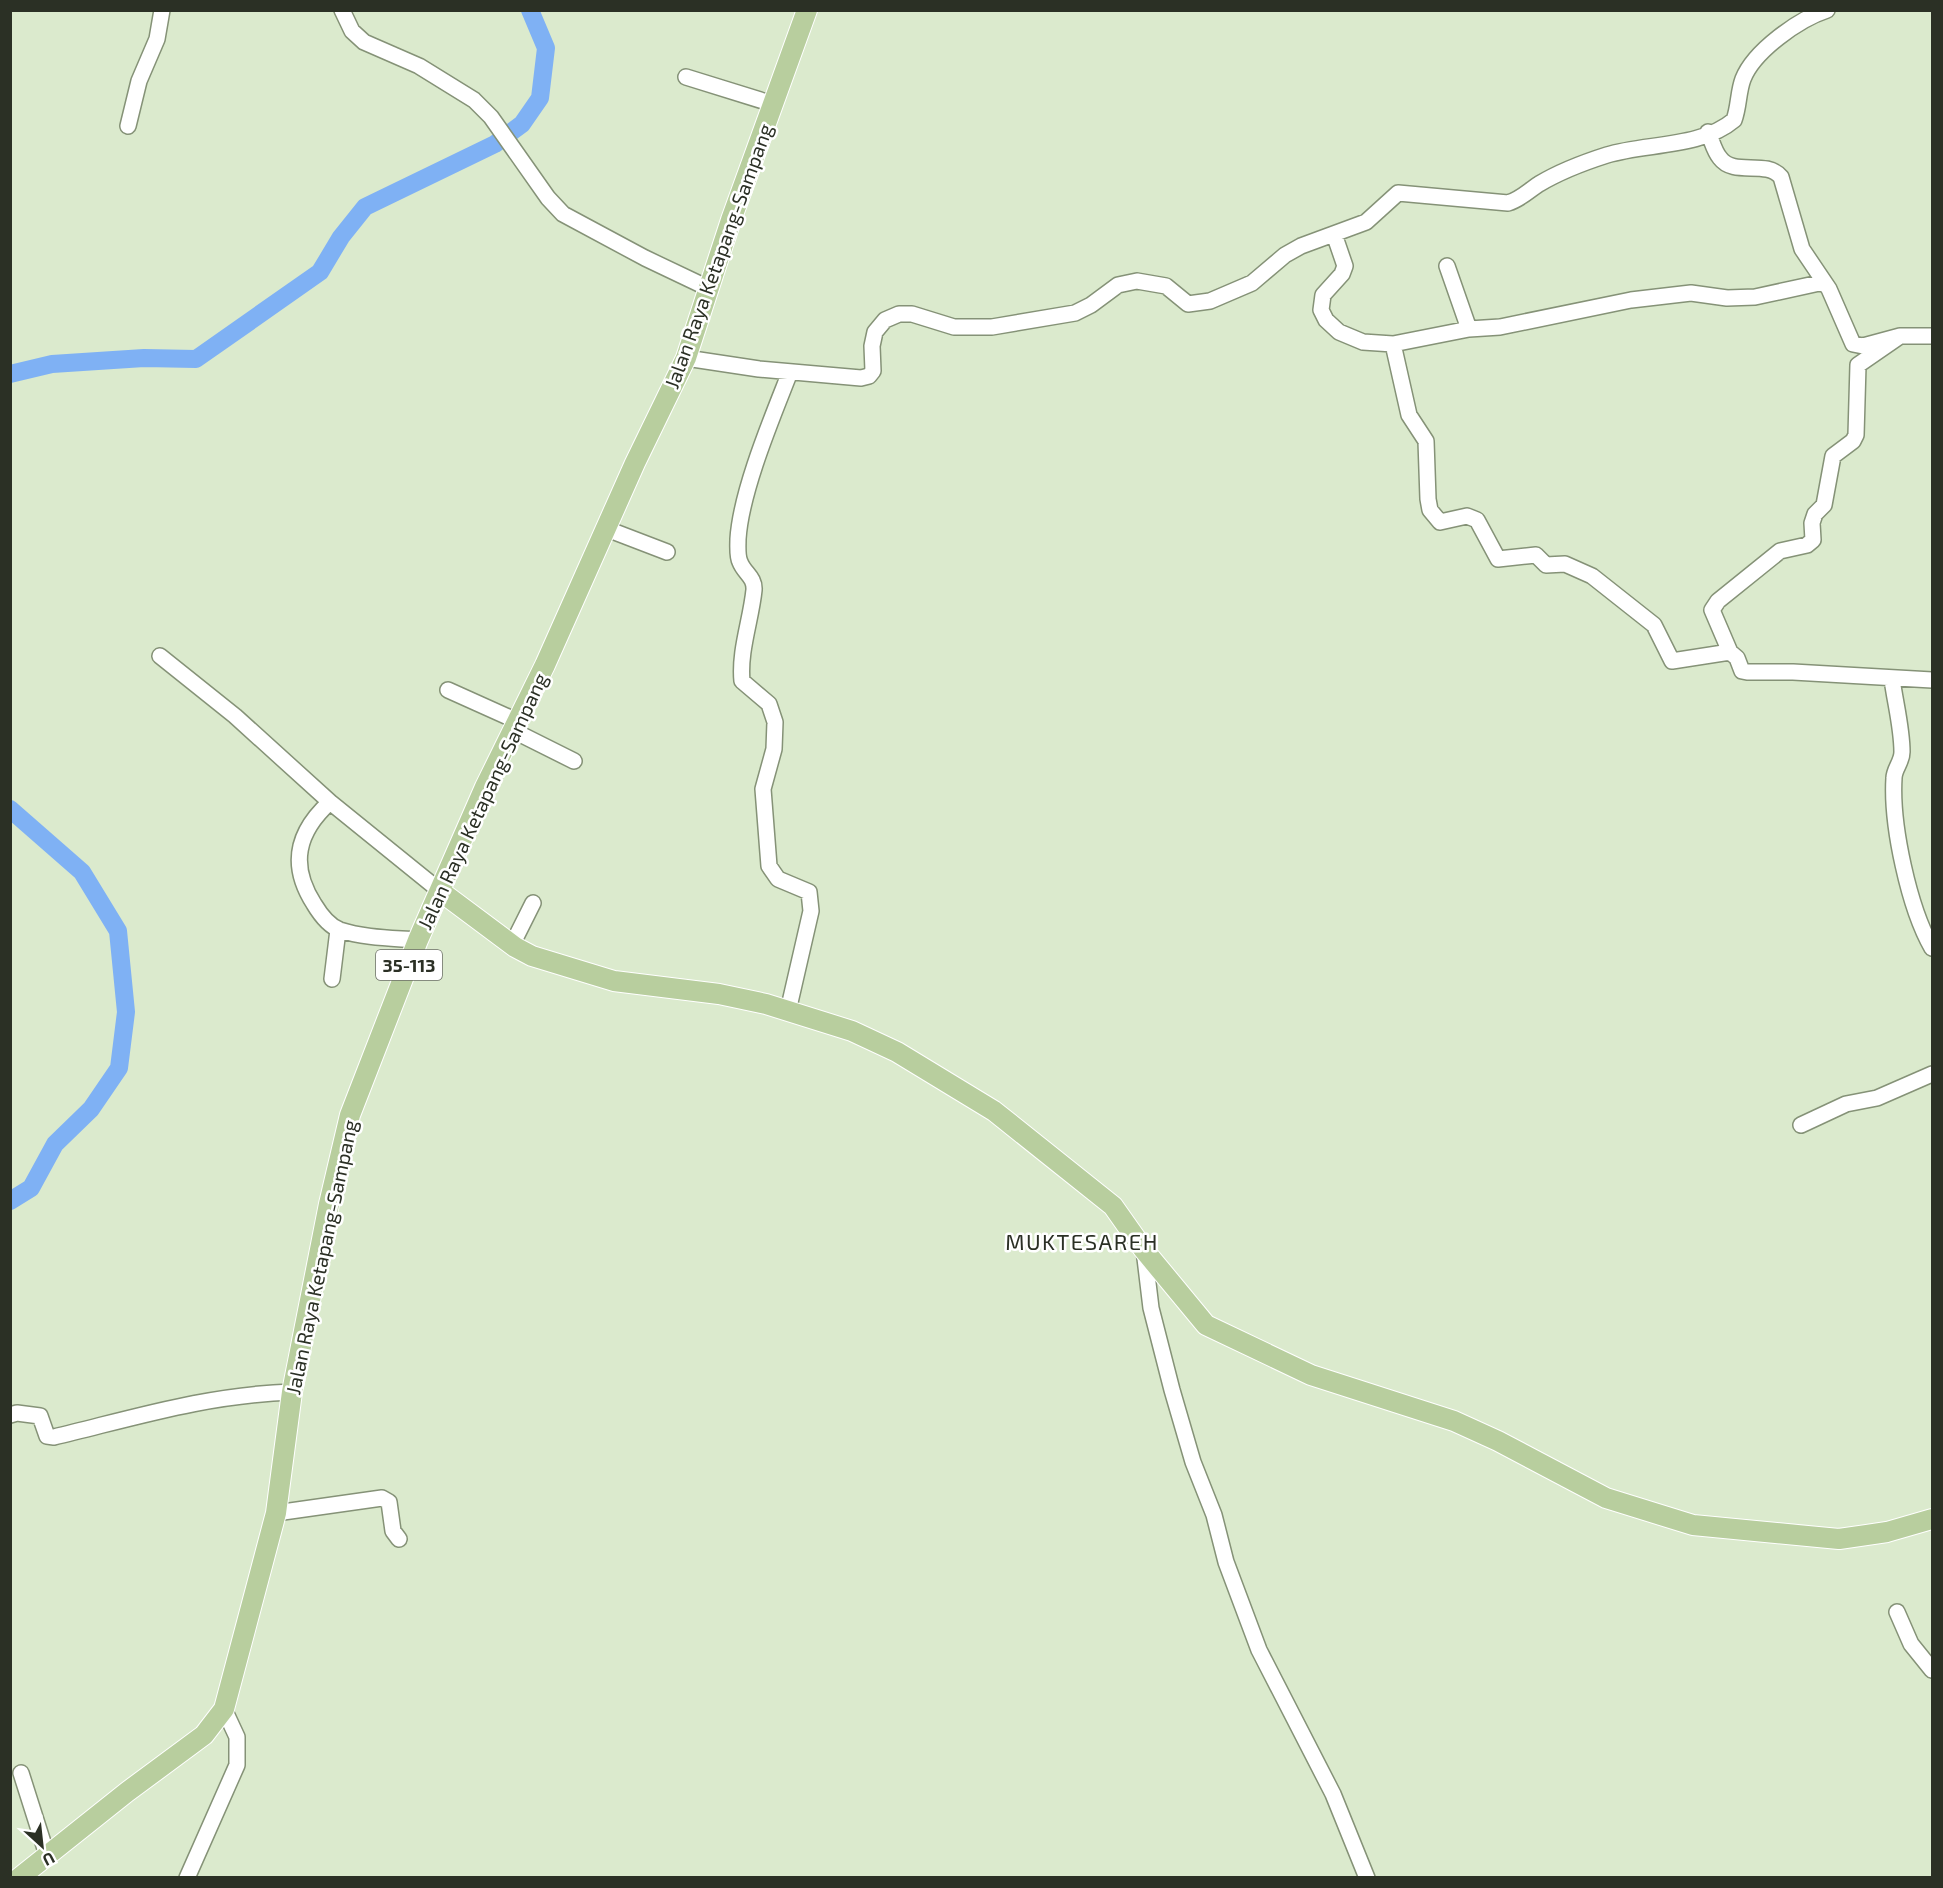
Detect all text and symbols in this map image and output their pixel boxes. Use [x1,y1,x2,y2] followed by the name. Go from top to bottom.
[659,120,777,392] street label: Jalan Raya Ketapang-Sampang
[412,669,552,933] street label: Jalan Raya Ketapang-Sampang
[376,950,442,980] road number: 35-113
[280,1118,362,1396] street label: Jalan Raya Ketapang-Sampang
[1005,1228,1159,1254] district label: MUKTESAREH
[12,1816,72,1876] north arrow
[40,1849,58,1871] text: U

